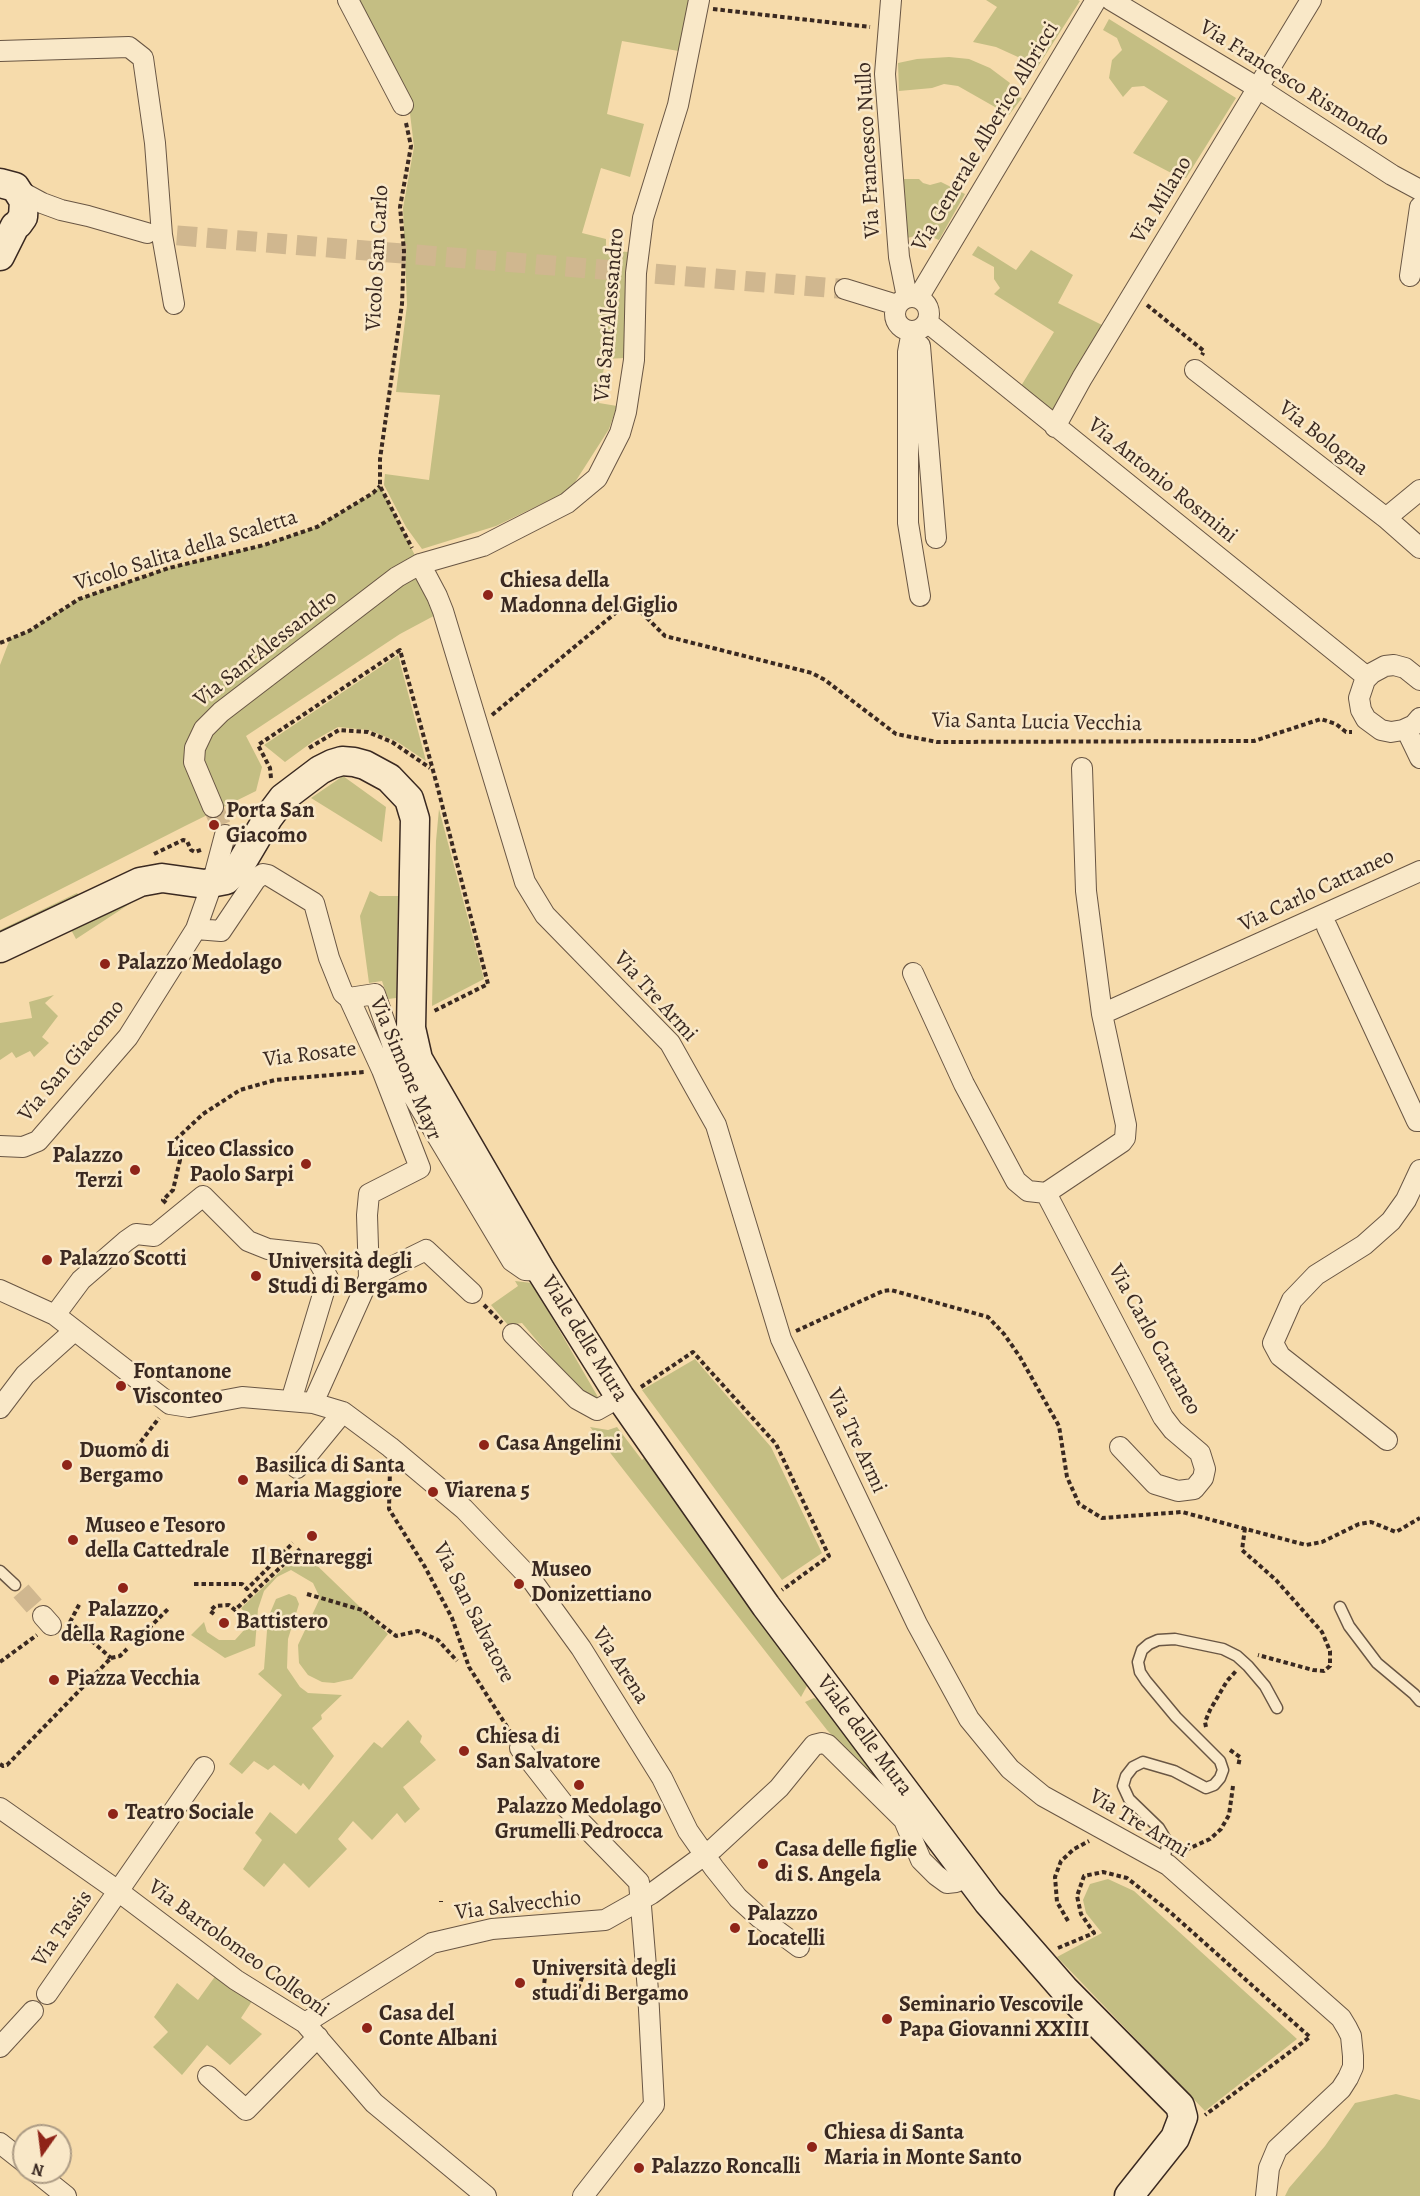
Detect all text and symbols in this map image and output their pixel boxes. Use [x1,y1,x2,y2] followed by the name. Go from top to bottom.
[1194,15,1394,153] street label: Via Francesco Rismondo
[907,17,1065,257] street label: Via Generale Alberico Albricci
[851,61,887,239] street label: Via Francesco Nullo
[1126,152,1198,248] street label: Via Milano
[361,184,395,332] street label: Vicolo San Carlo
[589,227,631,403] street label: Via Sant'Alessandro
[1273,396,1373,482] street label: Via Bologna
[1082,413,1242,549] street label: Via Antonio Rosmini
[71,504,301,598] street label: Vicolo Salita della Scaletta
[500,569,678,620] place label: Chiesa della Madonna del Giglio
[189,585,343,713] street label: Via Sant'Alessandro
[481,588,495,602] marker: Chiesa della Madonna del Giglio
[932,708,1142,738] street label: Via Santa Lucia Vecchia
[226,799,315,850] place label: Porta San Giacomo
[207,818,221,832] marker: Porta San Giacomo
[1235,844,1399,938] street label: Via Carlo Cattaneo
[608,946,702,1048] street label: Via Tre Armi
[117,951,282,977] place label: Palazzo Medolago
[98,957,112,971] marker: Palazzo Medolago
[363,993,447,1145] street label: Via Simone Mayr
[13,995,131,1127] street label: Via San Giacomo
[262,1036,358,1074] street label: Via Rosate
[166,1138,294,1190] place label: Liceo Classico Paolo Sarpi
[52,1144,123,1196] place label: Palazzo Terzi
[299,1157,313,1171] marker: Liceo Classico Paolo Sarpi
[128,1163,142,1177] marker: Palazzo Terzi
[59,1247,187,1273] place label: Palazzo Scotti
[268,1250,428,1302] place label: Università degli Studi di Bergamo
[40,1253,54,1267] marker: Palazzo Scotti
[1102,1260,1206,1420] street label: Via Carlo Cattaneo
[249,1269,263,1283] marker: Università degli Studi di Bergamo
[535,1271,633,1407] street label: Viale delle Mura
[133,1360,232,1412] place label: Fontanone Visconteo
[114,1379,128,1393] marker: Fontanone Visconteo
[820,1384,892,1498] street label: Via Tre Armi
[496,1432,621,1458] place label: Casa Angelini
[477,1438,491,1452] marker: Casa Angelini
[79,1439,169,1490] place label: Duomo di Bergamo
[255,1454,405,1506] place label: Basilica di Santa Maria Maggiore
[60,1458,74,1472] marker: Duomo di Bergamo
[236,1473,250,1487] marker: Basilica di Santa Maria Maggiore
[445,1479,530,1505] place label: Viarena 5
[426,1485,440,1499] marker: Viarena 5
[85,1514,229,1566] place label: Museo e Tesoro della Cattedrale
[305,1529,319,1543] marker: Il Bernareggi
[66,1533,80,1547] marker: Museo e Tesoro della Cattedrale
[426,1538,520,1688] street label: Via San Salvatore
[251,1546,373,1572] place label: Il Bernareggi
[531,1558,652,1610] place label: Museo Donizettiano
[512,1577,526,1591] marker: Museo Donizettiano
[116,1581,130,1595] marker: Palazzo della Ragione
[61,1598,185,1650] place label: Palazzo della Ragione
[236,1610,328,1636] place label: Battistero
[217,1616,231,1630] marker: Battistero
[585,1623,655,1709] street label: Via Arena
[66,1667,200,1693] place label: Piazza Vecchia
[810,1671,918,1801] street label: Viale delle Mura
[47,1673,61,1687] marker: Piazza Vecchia
[476,1725,600,1777] place label: Chiesa di San Salvatore
[457,1744,471,1758] marker: Chiesa di San Salvatore
[572,1778,586,1792] marker: Palazzo Medolago Grumelli Pedrocca
[1084,1784,1194,1864] street label: Via Tre Armi
[495,1795,663,1846] place label: Palazzo Medolago Grumelli Pedrocca
[125,1801,254,1827] place label: Teatro Sociale
[106,1807,120,1821] marker: Teatro Sociale
[775,1838,917,1890] place label: Casa delle figlie di S. Angela
[756,1857,770,1871] marker: Casa delle figlie di S. Angela
[142,1874,334,2024] street label: Via Bartolomeo Colleoni
[454,1885,582,1927] street label: Via Salvecchio
[27,1886,99,1972] street label: Via Tassis
[747,1902,825,1954] place label: Palazzo Locatelli
[728,1921,742,1935] marker: Palazzo Locatelli
[532,1957,689,2008] place label: Università degli studi di Bergamo
[513,1976,527,1990] marker: Università degli studi di Bergamo
[899,1993,1089,2044] place label: Seminario Vescovile Papa Giovanni XXIII
[379,2002,497,2054] place label: Casa del Conte Albani
[880,2012,894,2026] marker: Seminario Vescovile Papa Giovanni XXIII
[360,2021,374,2035] marker: Casa del Conte Albani
[824,2121,1022,2172] place label: Chiesa di Santa Maria in Monte Santo
[12,2124,72,2184] north arrow
[805,2140,819,2154] marker: Chiesa di Santa Maria in Monte Santo
[651,2155,801,2181] place label: Palazzo Roncalli
[30,2157,46,2182] text: N
[632,2161,646,2175] marker: Palazzo Roncalli

